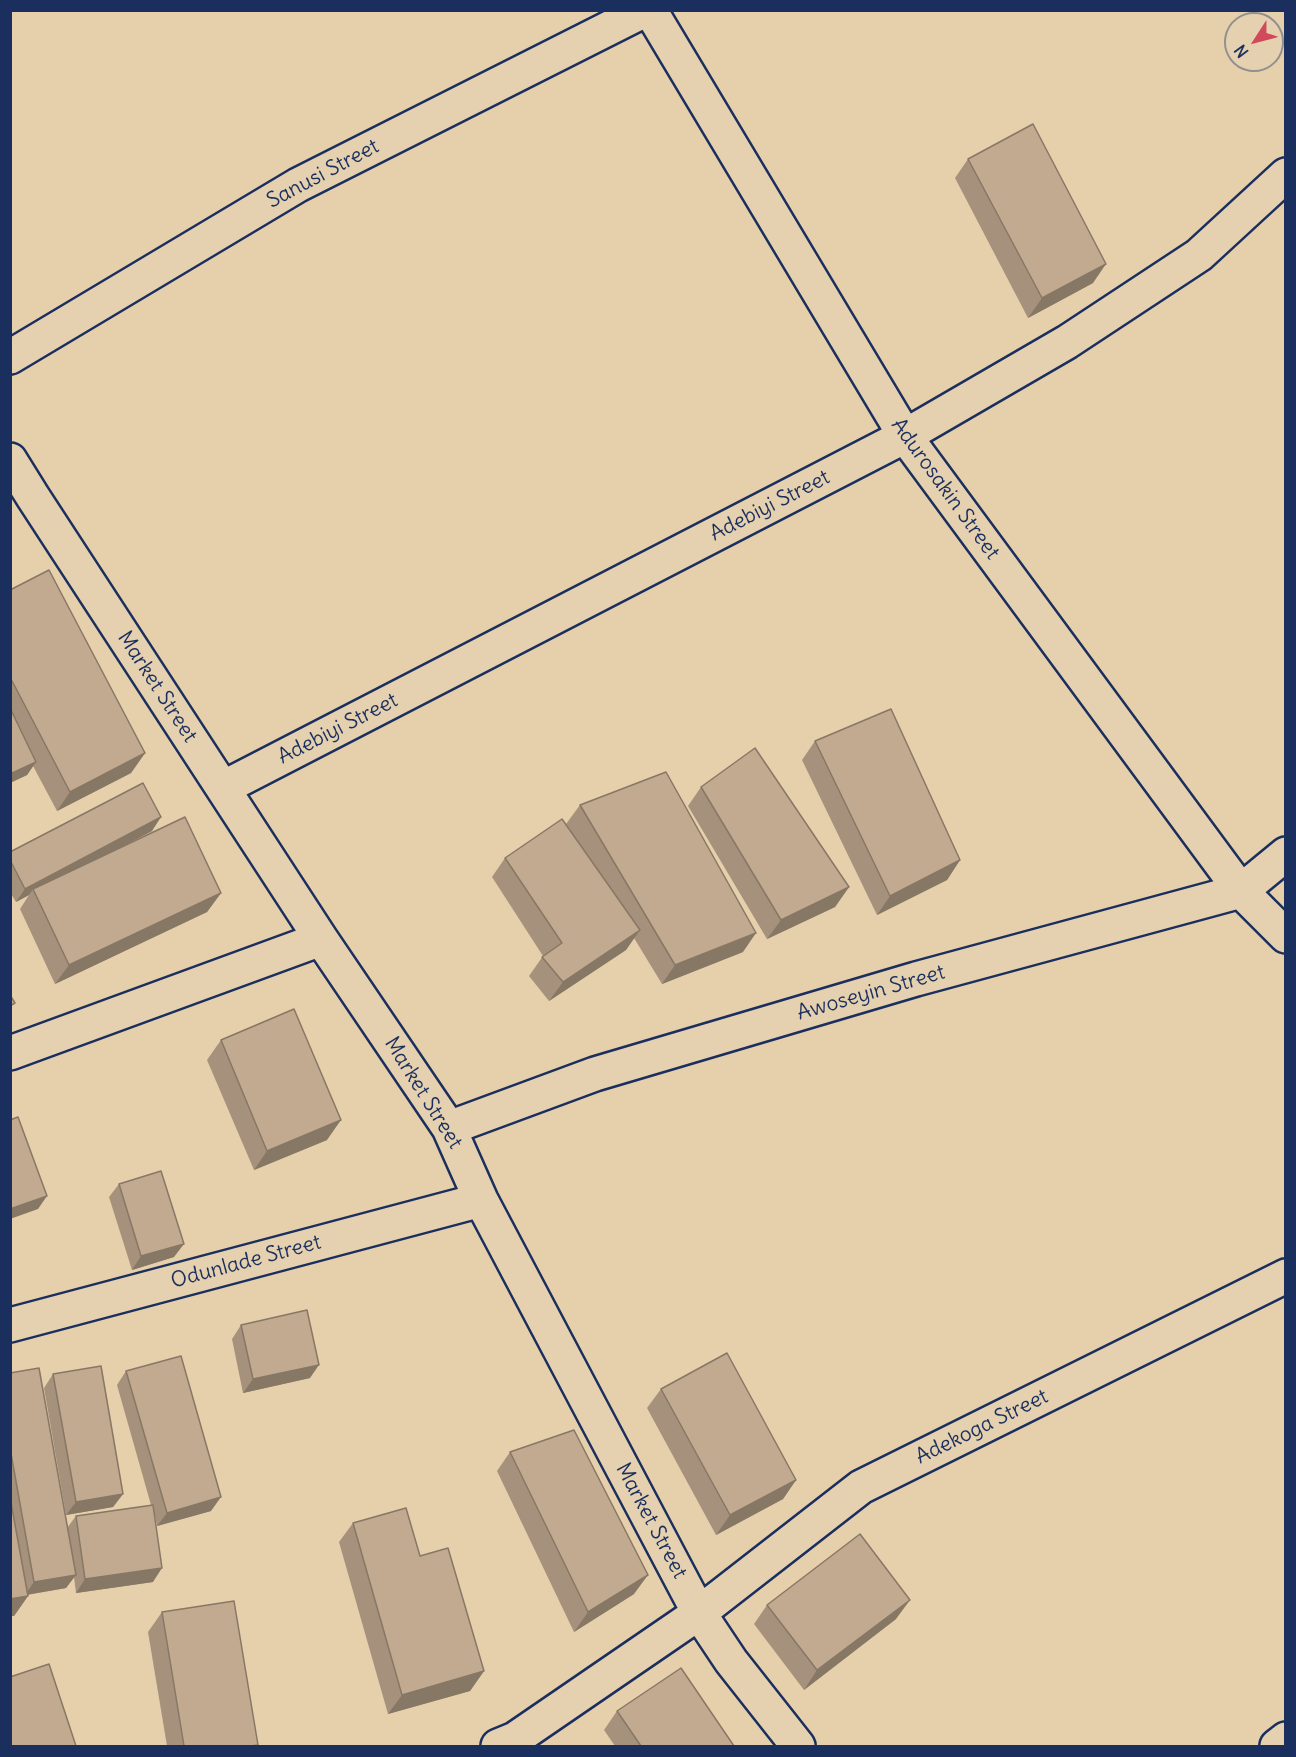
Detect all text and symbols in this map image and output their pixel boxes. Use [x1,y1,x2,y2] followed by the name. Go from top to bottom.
[1224,12,1284,72] north arrow
[1230,41,1252,62] text: N
[263,134,383,214] street label: Sanusi Street
[885,413,1005,565] street label: Adurosakin Street
[706,465,834,547] street label: Adebiyi Street
[112,627,202,747] street label: Market Street
[274,688,402,770] street label: Adebiyi Street
[794,960,948,1026] street label: Awoseyin Street
[379,1032,467,1154] street label: Market Street
[168,1230,324,1294] street label: Odunlade Street
[912,1384,1052,1470] street label: Adekoga Street
[610,1459,692,1583] street label: Market Street

